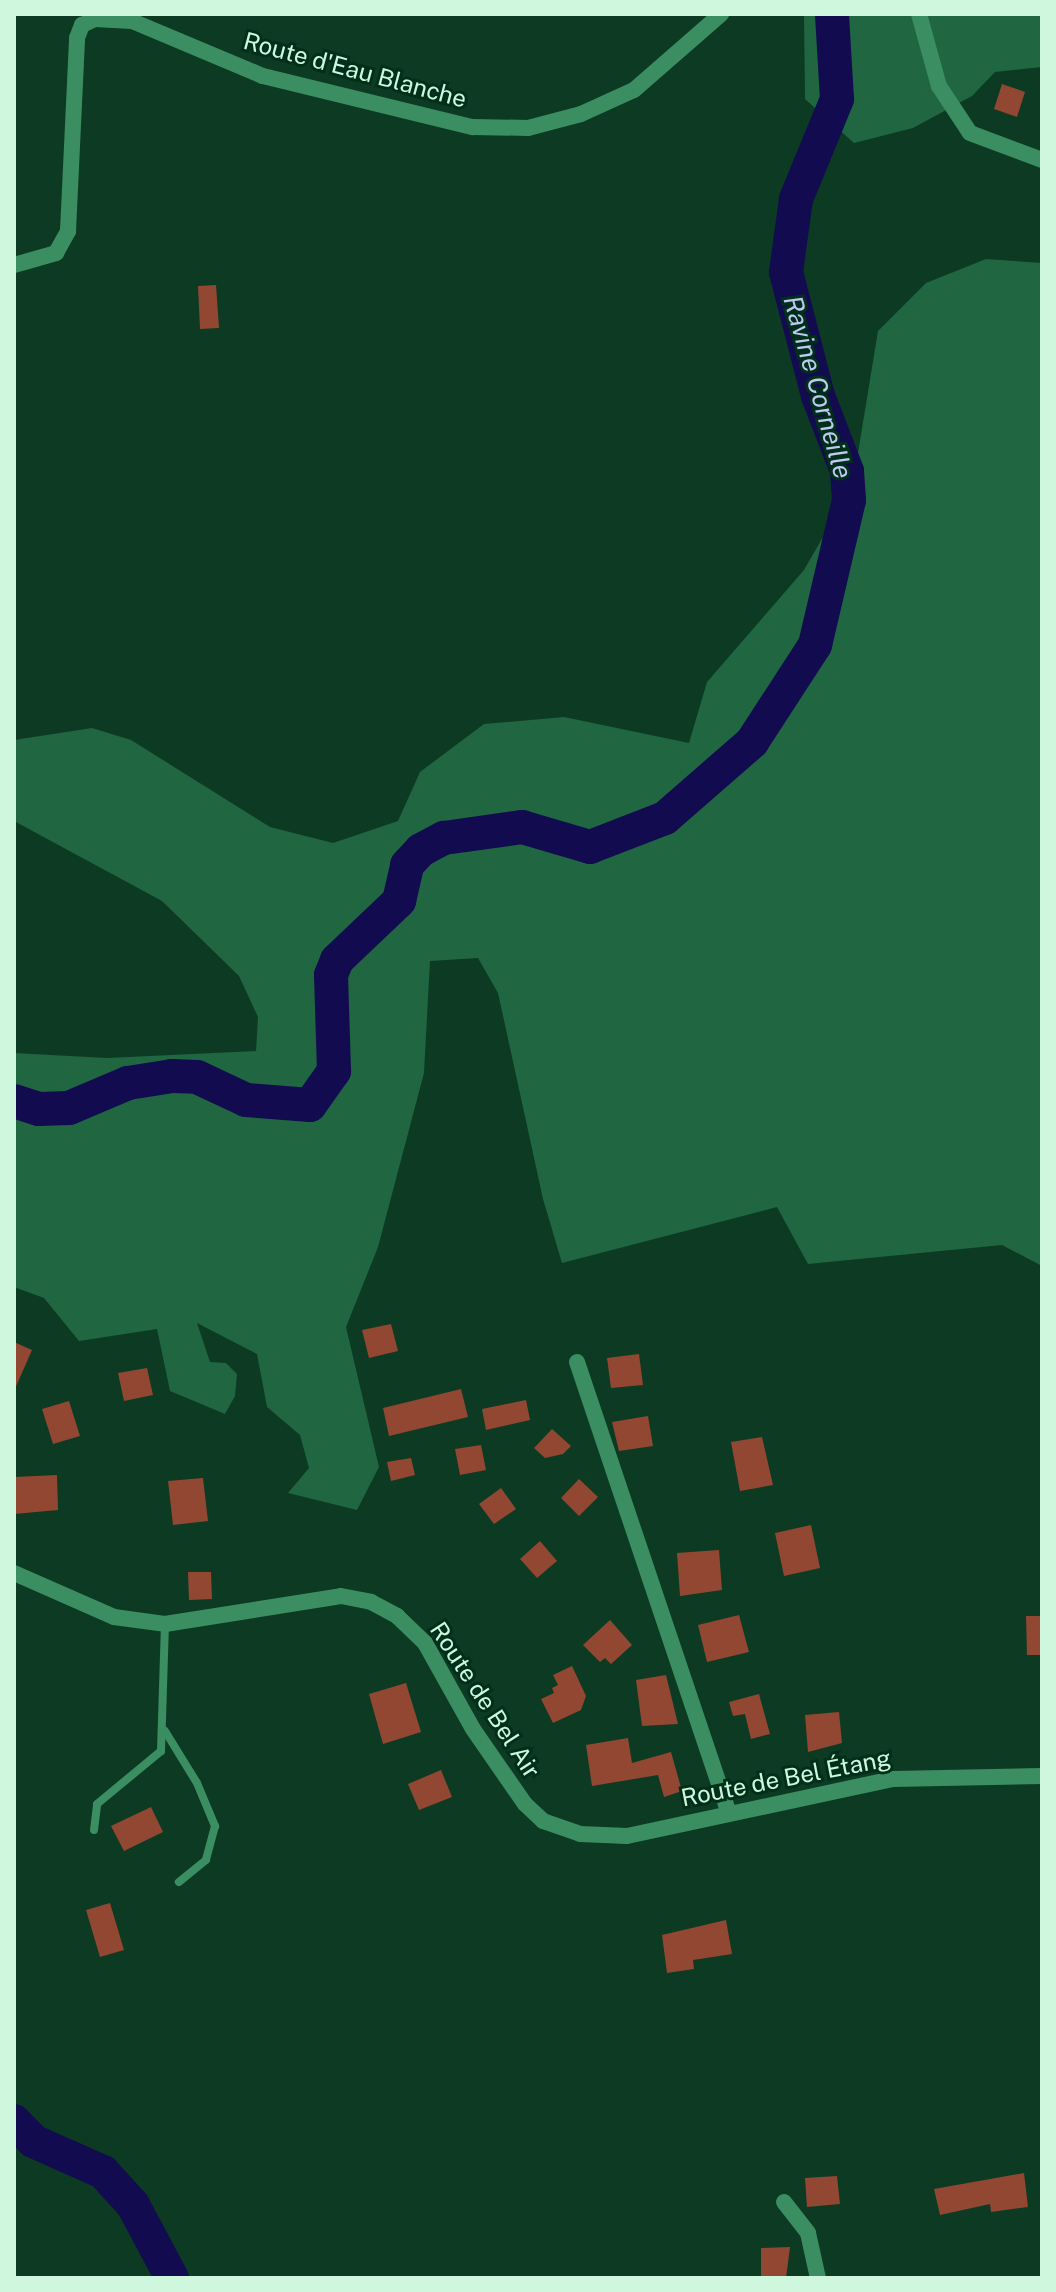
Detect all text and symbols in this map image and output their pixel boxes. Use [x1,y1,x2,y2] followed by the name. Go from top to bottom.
[240,26,470,114] street label: Route d'Eau Blanche
[777,292,859,482] water label: Ravine Corneille
[424,1616,546,1784] street label: Route de Bel Air
[678,1743,894,1813] street label: Route de Bel Étang

